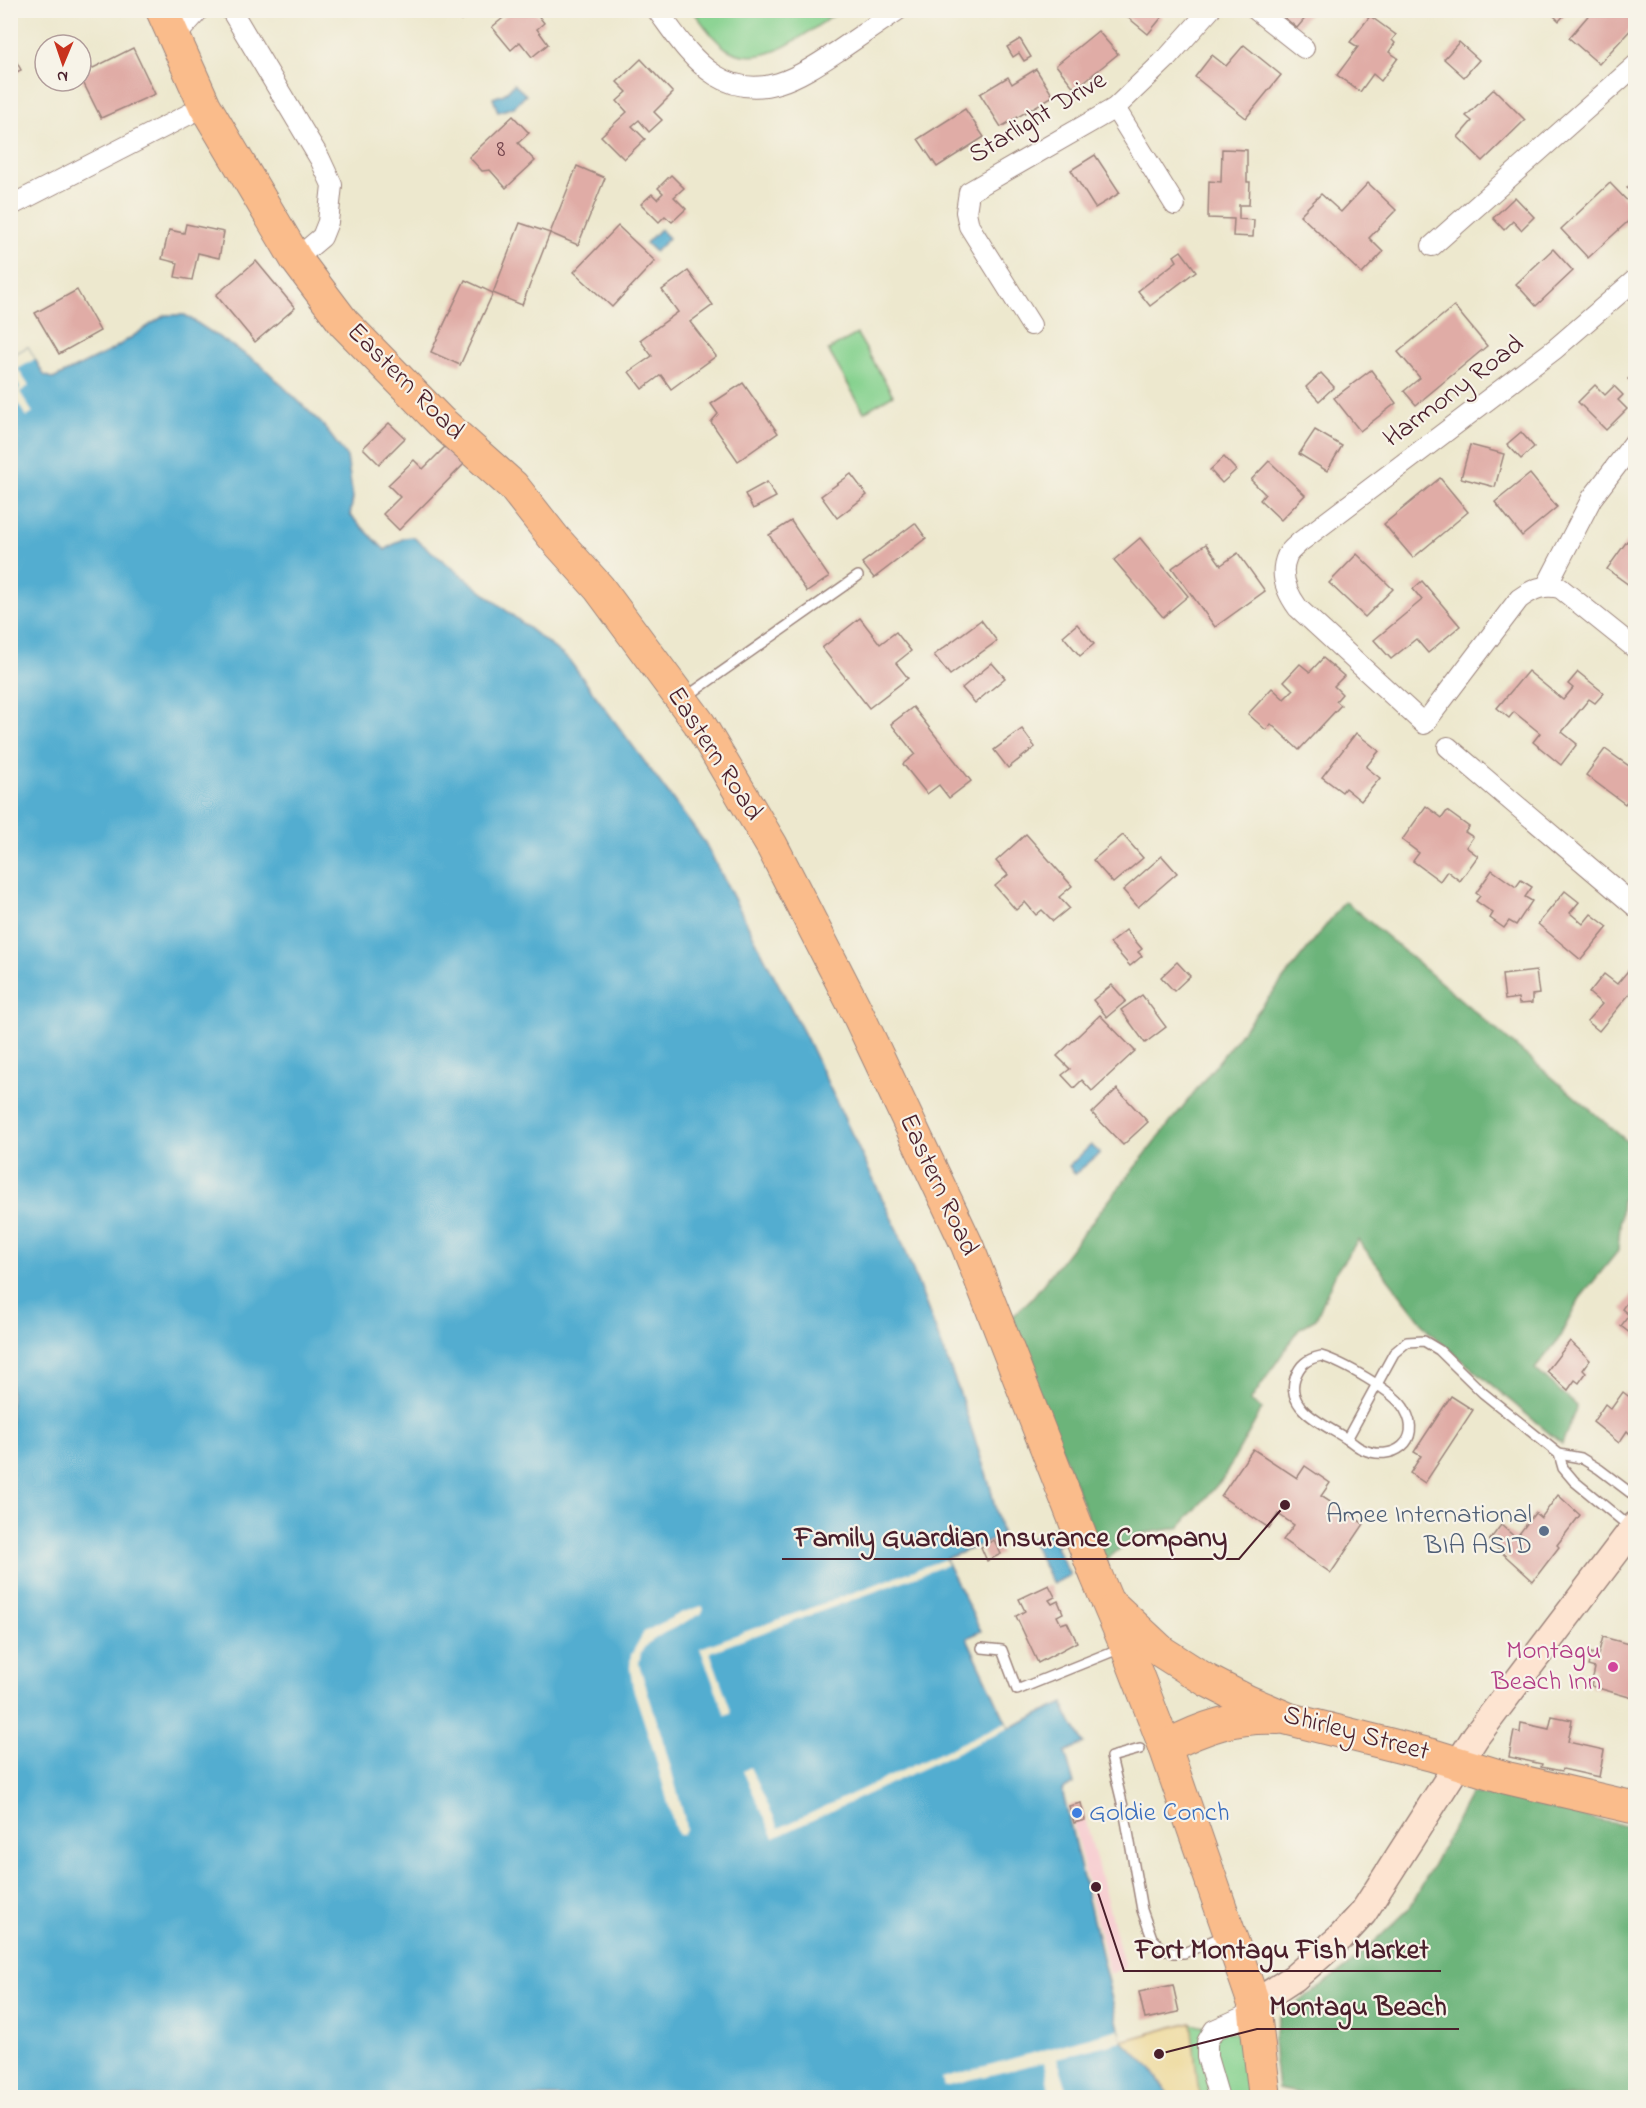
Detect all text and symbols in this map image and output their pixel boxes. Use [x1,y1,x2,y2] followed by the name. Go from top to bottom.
[33,33,93,93] north arrow
[962,61,1115,175] street label: Starlight Drive
[57,64,68,88] text: N
[497,133,506,168] house number: 8
[337,314,473,450] street label: Eastern Road
[1375,326,1533,458] street label: Harmony Road
[656,679,772,829] street label: Eastern Road
[888,1107,988,1263] street label: Eastern Road
[1326,1496,1532,1566] place label: Amee International BIA ASID
[782,1513,1239,1559] callout: Family Guardian Insurance Company
[793,1519,1227,1560] text: Family Guardian Insurance Company
[1537,1524,1551,1538] marker: Amee International BIA ASID
[1491,1632,1601,1702] place label: Montagu Beach Inn
[1606,1660,1620,1674] marker: Montagu Beach Inn
[1279,1696,1433,1772] street label: Shirley Street
[1089,1794,1230,1833] place label: Goldie Conch
[1070,1806,1084,1820] marker: Goldie Conch
[1124,1925,1441,1971] callout: Fort Montagu Fish Market
[1133,1931,1429,1973] text: Fort Montagu Fish Market
[1257,1983,1459,2029] callout: Montagu Beach
[1269,1988,1447,2030] text: Montagu Beach

